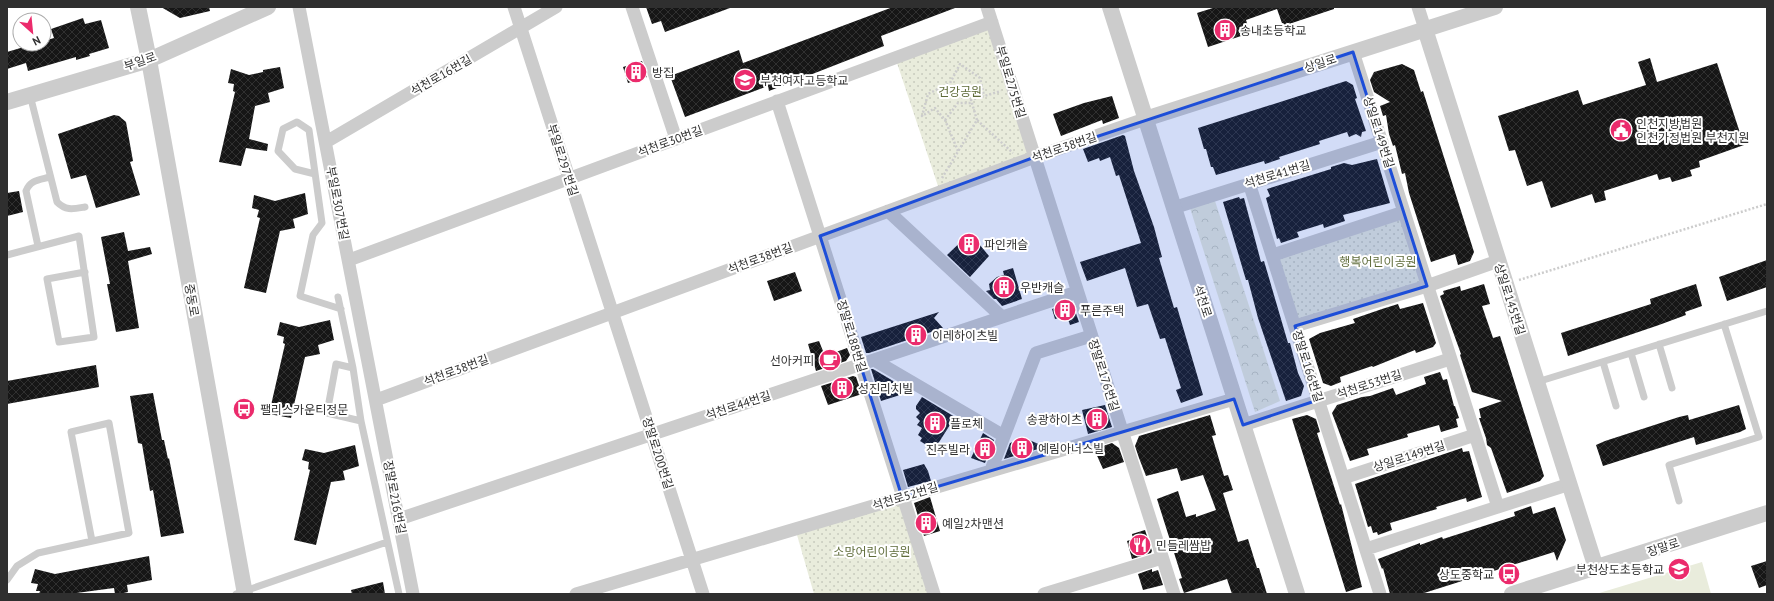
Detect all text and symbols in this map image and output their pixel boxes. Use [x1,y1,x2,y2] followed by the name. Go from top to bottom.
[12,12,52,52] north arrow
[1212,17,1238,43] building icon: 송내초등학교
[1240,23,1306,38] place label: 송내초등학교
[30,33,43,49] text: N
[993,44,1029,120] street label: 부일로275번길
[122,49,158,73] street label: 부일로
[408,51,474,99] street label: 석천로16번길
[1302,51,1338,75] street label: 상일로
[623,59,649,85] building icon: 방집
[652,65,674,80] place label: 방집
[732,67,758,93] school or university icon: 부천여자고등학교
[760,73,848,88] place label: 부천여자고등학교
[938,84,982,99] park label: 건강공원
[1360,94,1398,170] street label: 상일로149번길
[1636,116,1750,145] place label: 인천지방법원 인천가정법원 부천지원
[1608,117,1634,143] public building icon: 인천지방법원 인천가정법원 부천지원
[544,122,582,198] street label: 부일로297번길
[635,122,705,160] street label: 석천로30번길
[1029,129,1099,165] street label: 석천로38번길
[1242,157,1312,191] street label: 석천로41번길
[323,165,353,241] street label: 부일로307번길
[956,231,982,257] building icon: 파인캐슬
[984,237,1028,252] place label: 파인캐슬
[725,239,795,277] street label: 석천로38번길
[1339,254,1417,269] park label: 행복어린이공원
[1491,261,1529,337] street label: 상일로145번길
[991,274,1017,300] building icon: 우반캐슬
[1020,280,1064,295] place label: 우반캐슬
[182,282,202,318] street label: 중동로
[1191,283,1215,319] street label: 석천로
[1052,297,1078,323] building icon: 푸른주택
[834,298,870,374] street label: 장말로188번길
[1080,303,1124,318] place label: 푸른주택
[903,322,929,348] building icon: 이레하이츠빌
[932,328,998,343] place label: 이레하이츠빌
[1289,328,1327,404] street label: 장말로166번길
[1085,337,1123,413] street label: 장말로176번길
[817,347,843,373] cafe icon: 선아커피
[421,351,491,389] street label: 석천로38번길
[770,353,814,368] place label: 선아커피
[1334,366,1404,402] street label: 석천로53번길
[829,375,855,401] building icon: 성진리치빌
[858,381,913,396] place label: 성진리치빌
[703,387,773,423] street label: 석천로44번길
[231,396,257,422] bus stop icon: 팰리스카운티정문
[260,402,348,417] place label: 팰리스카운티정문
[1084,406,1110,432] building icon: 송광하이츠
[922,410,948,436] building icon: 플로체
[1027,412,1082,427] place label: 송광하이츠
[639,415,677,491] street label: 장말로200번길
[950,416,983,431] place label: 플로체
[1009,435,1035,461] building icon: 예림아너스빌
[972,436,998,462] building icon: 진주빌라
[1371,437,1447,475] street label: 상일로149번길
[1038,441,1104,456] place label: 예림아너스빌
[926,442,970,457] place label: 진주빌라
[380,459,410,535] street label: 장말로216번길
[870,479,940,513] street label: 석천로52번길
[913,510,939,536] building icon: 예일2차맨션
[942,516,1004,531] place label: 예일2차맨션
[1127,532,1153,558] restaurant icon: 민들레쌈밥
[1645,535,1681,559] street label: 장말로
[1156,538,1211,553] place label: 민들레쌈밥
[833,544,911,559] park label: 소망어린이공원
[1666,556,1692,582] school or university icon: 부천상도초등학교
[1496,561,1522,587] bus stop icon: 상도중학교
[1576,562,1664,577] place label: 부천상도초등학교
[1439,567,1494,582] place label: 상도중학교

